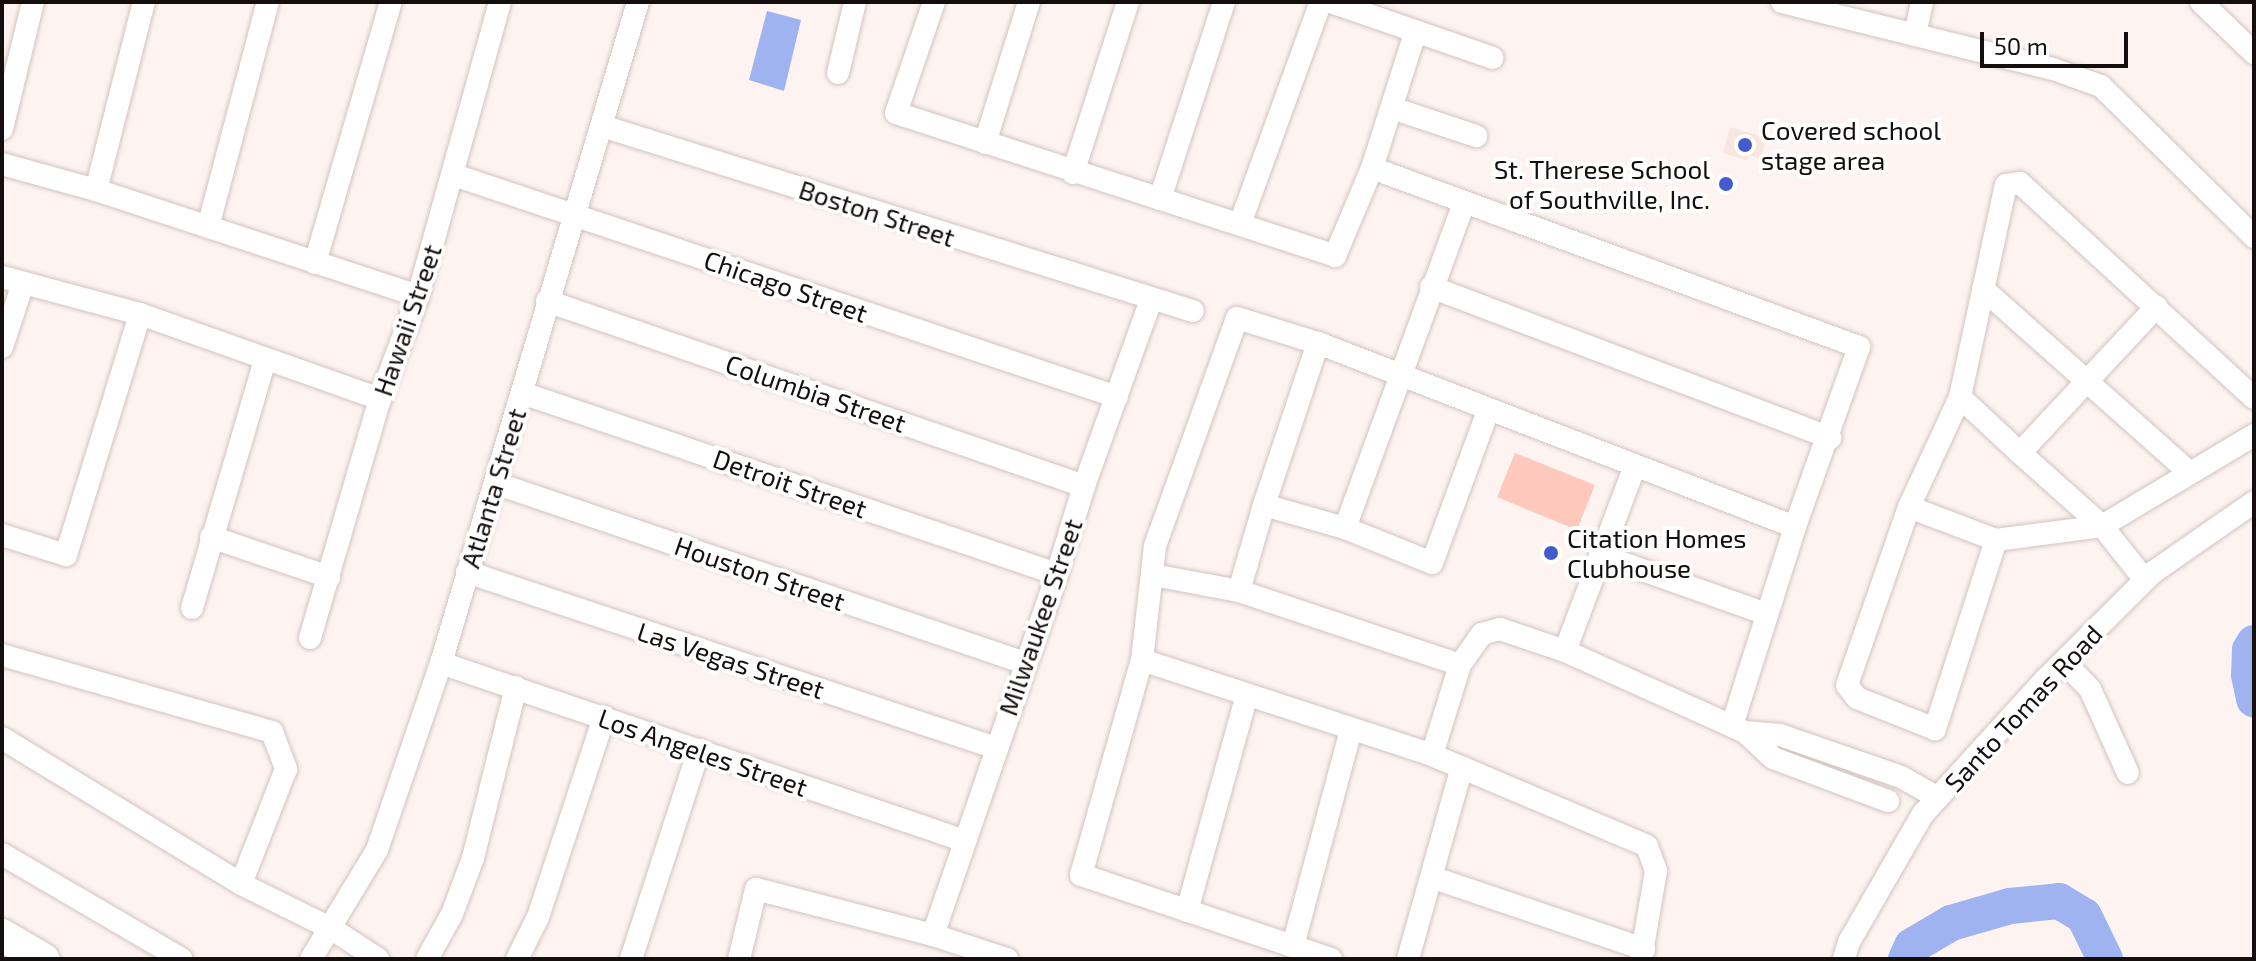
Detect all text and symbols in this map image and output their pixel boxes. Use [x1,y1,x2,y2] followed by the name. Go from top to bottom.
[1984,16,2132,66] scale bar
[1994,31,2048,60] text: 50 m
[1761,114,1941,176] place label: Covered school stage area
[1736,136,1754,154] marker: Covered school stage area
[1493,153,1710,214] place label: St. Therese School of Southville, Inc.
[795,173,959,253] street label: Boston Street
[1717,175,1735,193] marker: St. Therese School of Southville, Inc.
[366,240,448,400] street label: Hawaii Street
[700,243,872,329] street label: Chicago Street
[722,348,910,438] street label: Columbia Street
[454,404,532,572] street label: Atlanta Street
[709,442,871,524] street label: Detroit Street
[992,515,1088,719] street label: Milwaukee Street
[1567,522,1747,584] place label: Citation Homes Clubhouse
[671,529,849,617] street label: Houston Street
[1542,544,1560,562] marker: Citation Homes Clubhouse
[633,615,829,705] street label: Las Vegas Street
[1937,618,2109,798] street label: Santo Tomas Road
[594,701,812,803] street label: Los Angeles Street

